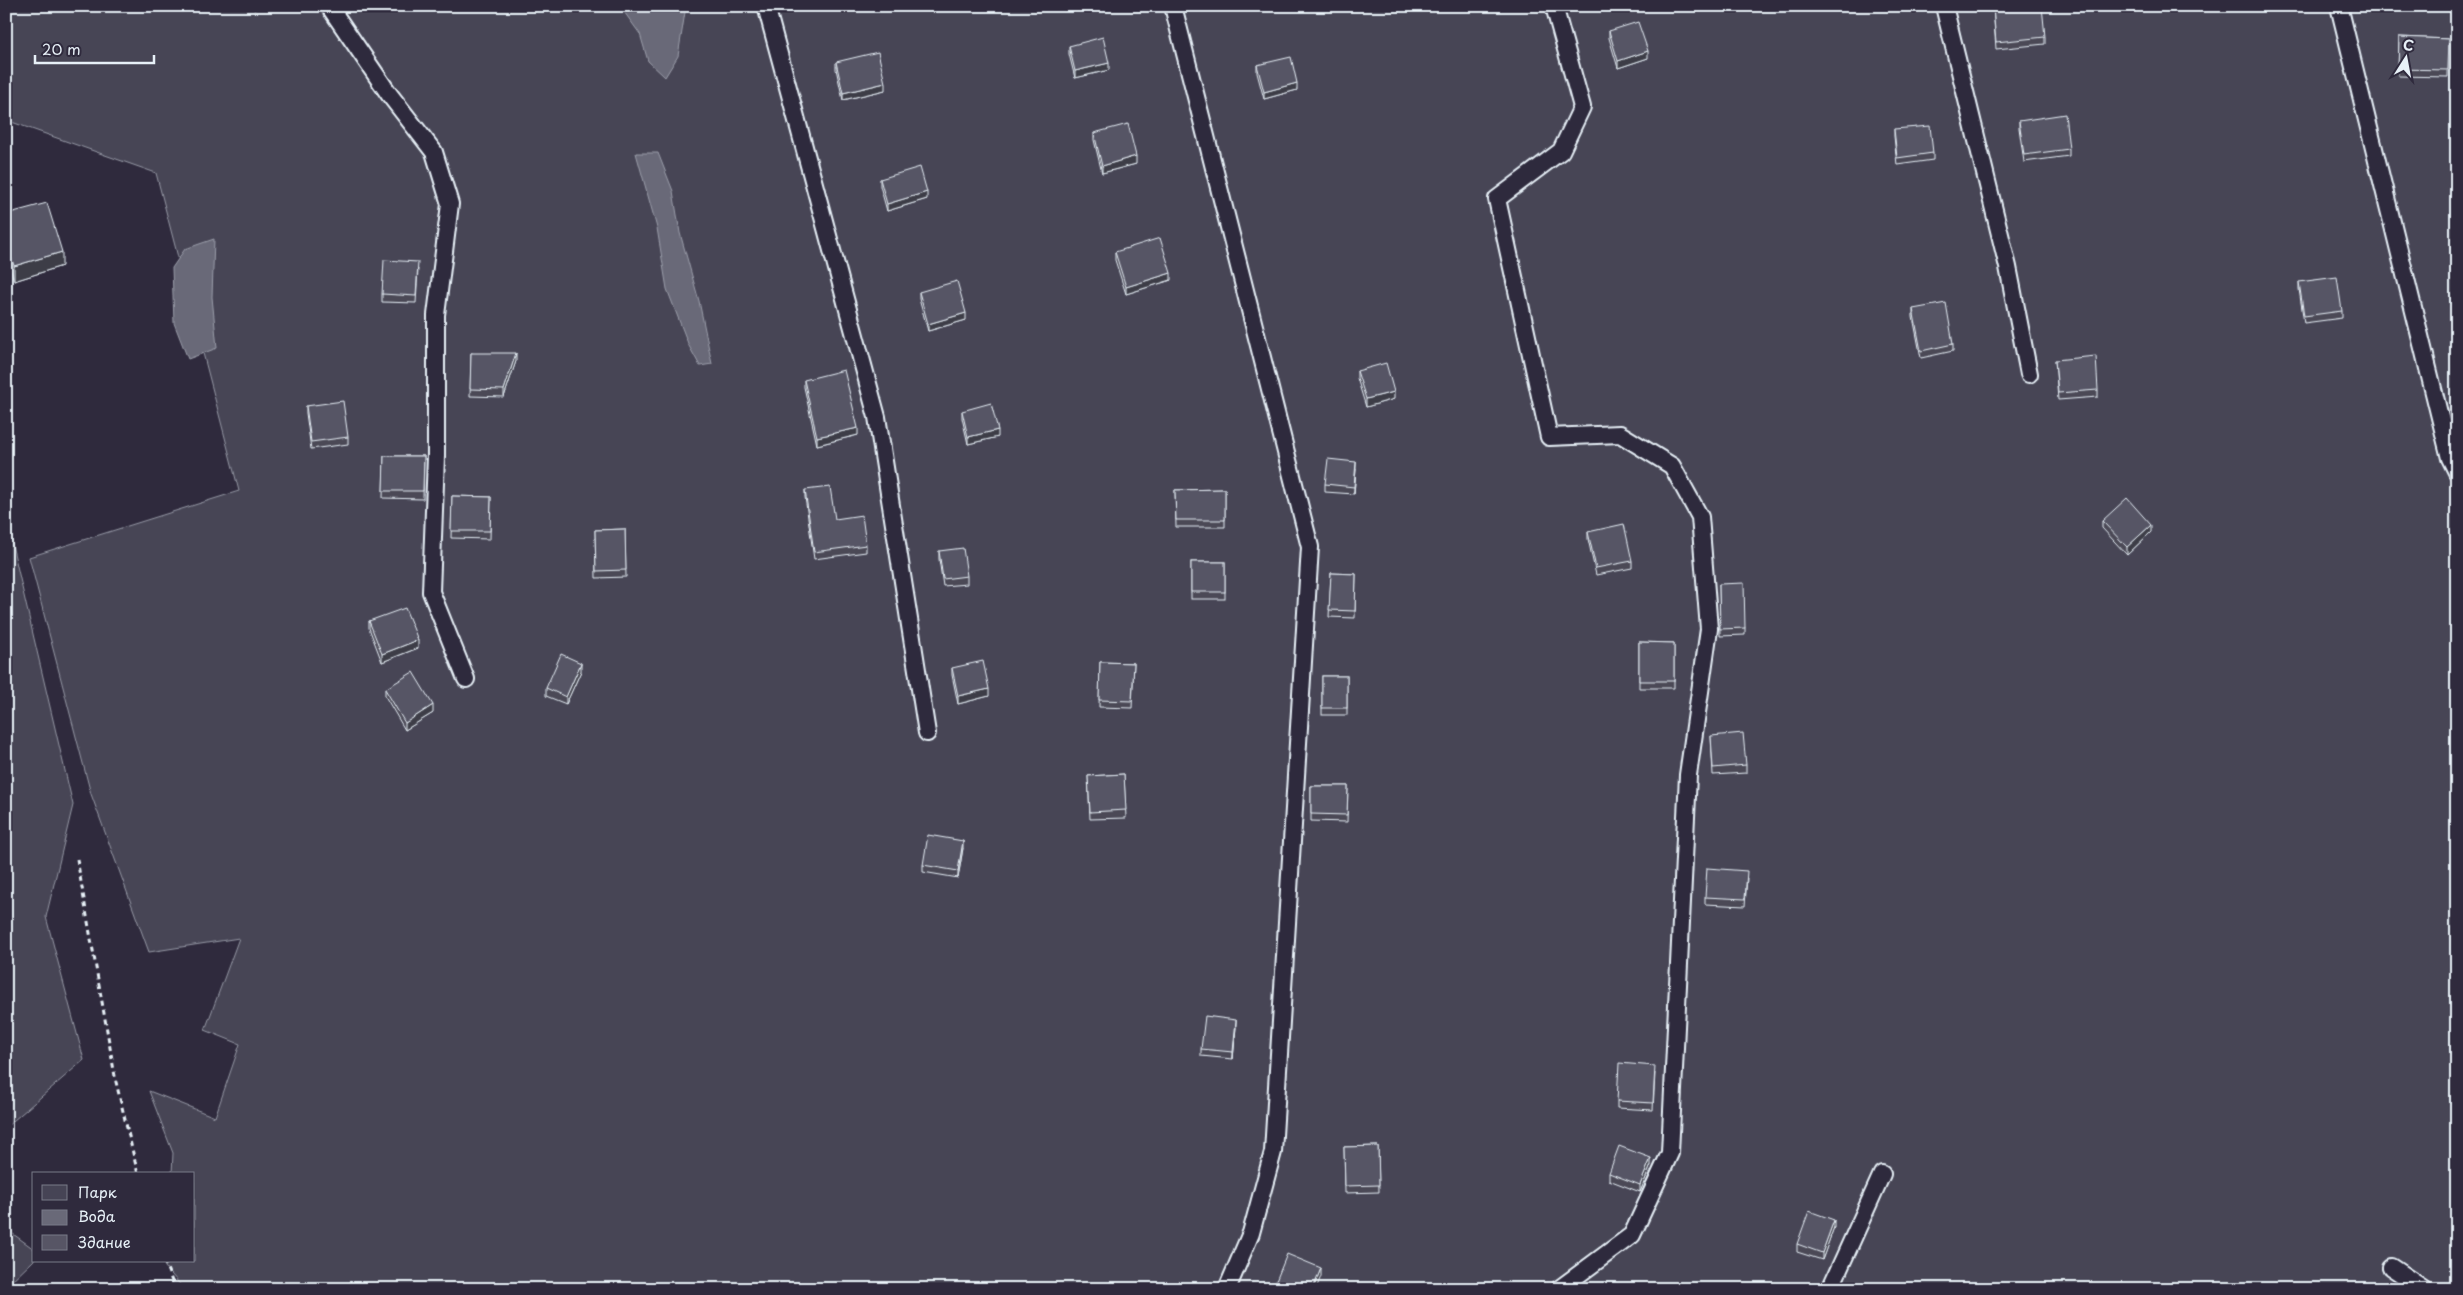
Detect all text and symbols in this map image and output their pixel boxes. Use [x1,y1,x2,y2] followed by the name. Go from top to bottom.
[35,32,154,64] scale bar
[2380,32,2430,82] north arrow
[2401,33,2416,56] text: С
[42,37,81,60] text: 20 m
[32,1172,195,1262] legend
[78,1180,117,1203] text: Парк
[78,1204,116,1227] text: Вода
[78,1230,131,1253] text: Здание

